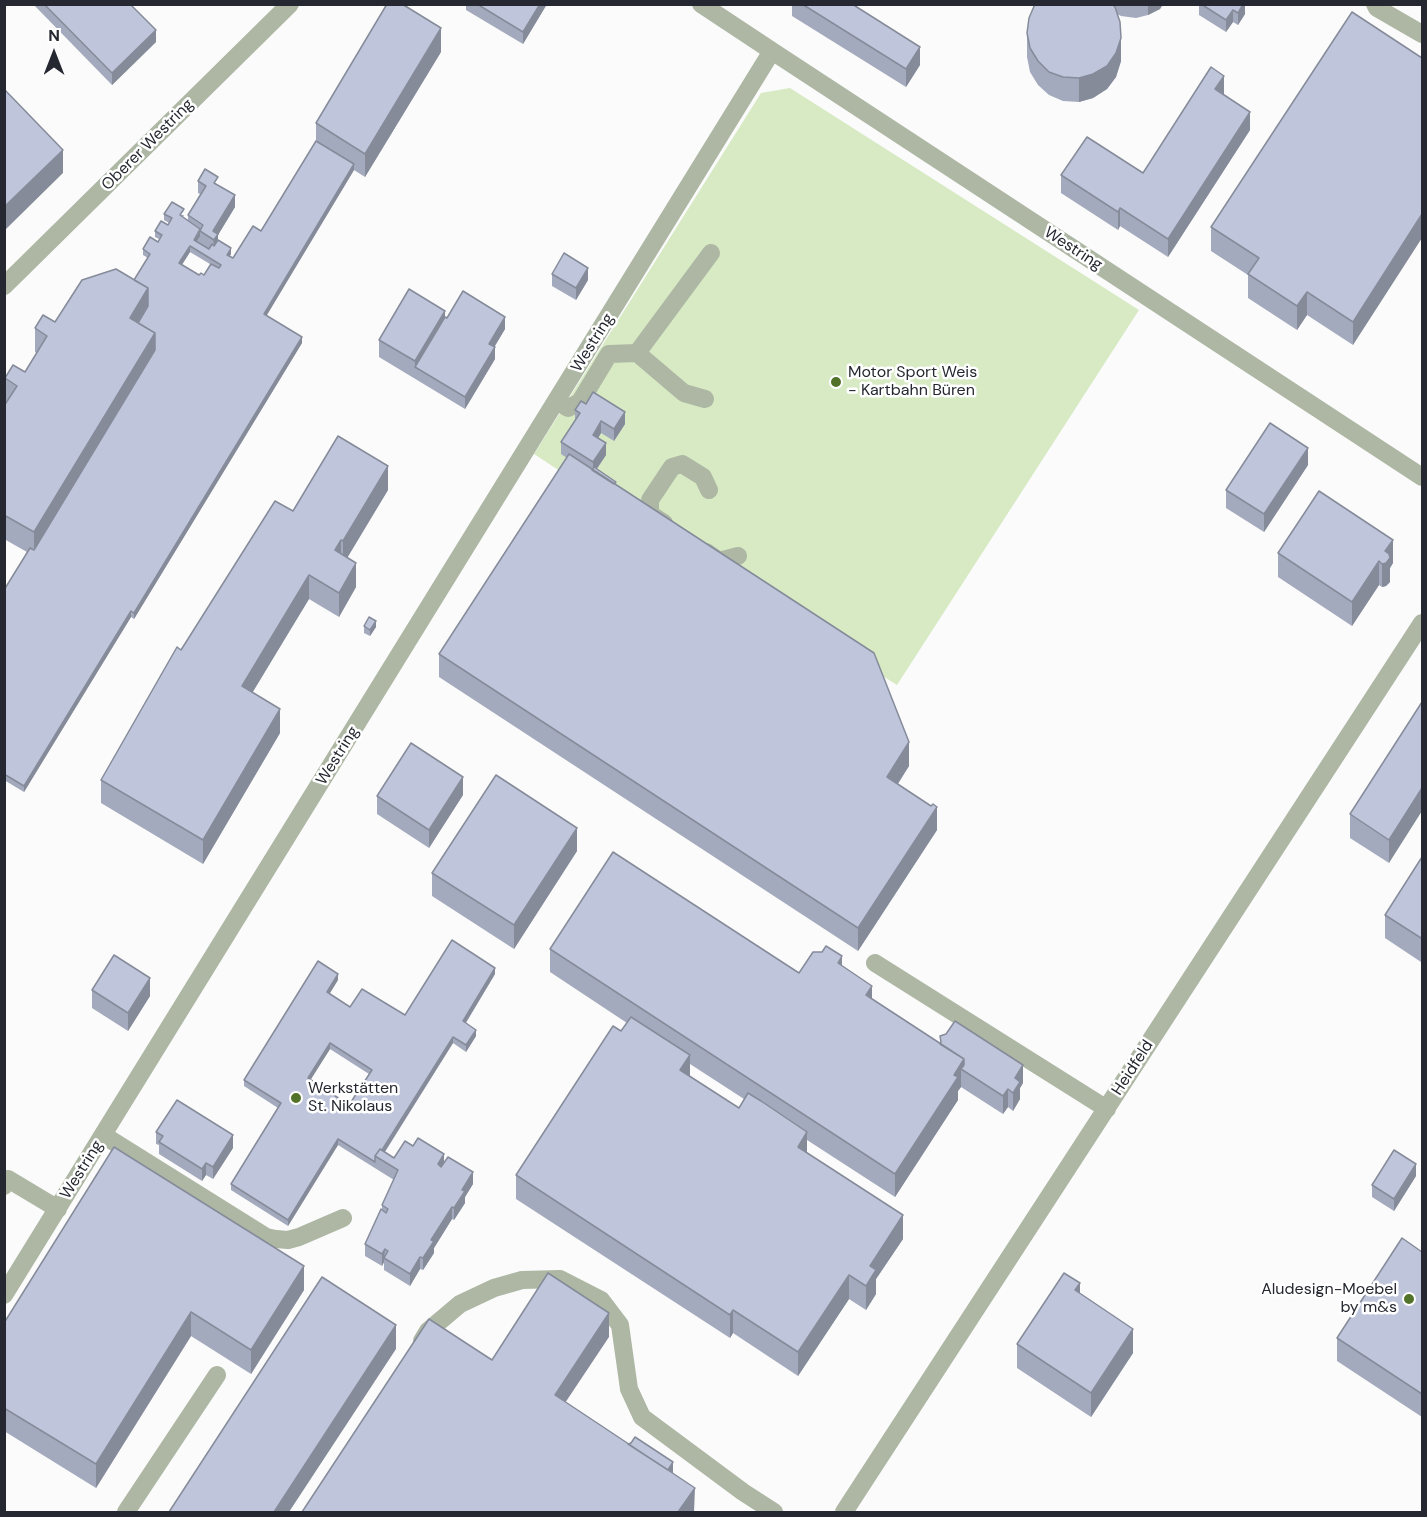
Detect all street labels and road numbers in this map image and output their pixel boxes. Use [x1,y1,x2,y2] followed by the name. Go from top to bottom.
[98,95,198,195] street label: Oberer Westring
[1040,223,1106,275] street label: Westring
[567,310,619,376] street label: Westring
[312,723,364,789] street label: Westring
[1108,1037,1158,1099] street label: Heidfeld
[56,1137,108,1203] street label: Westring

